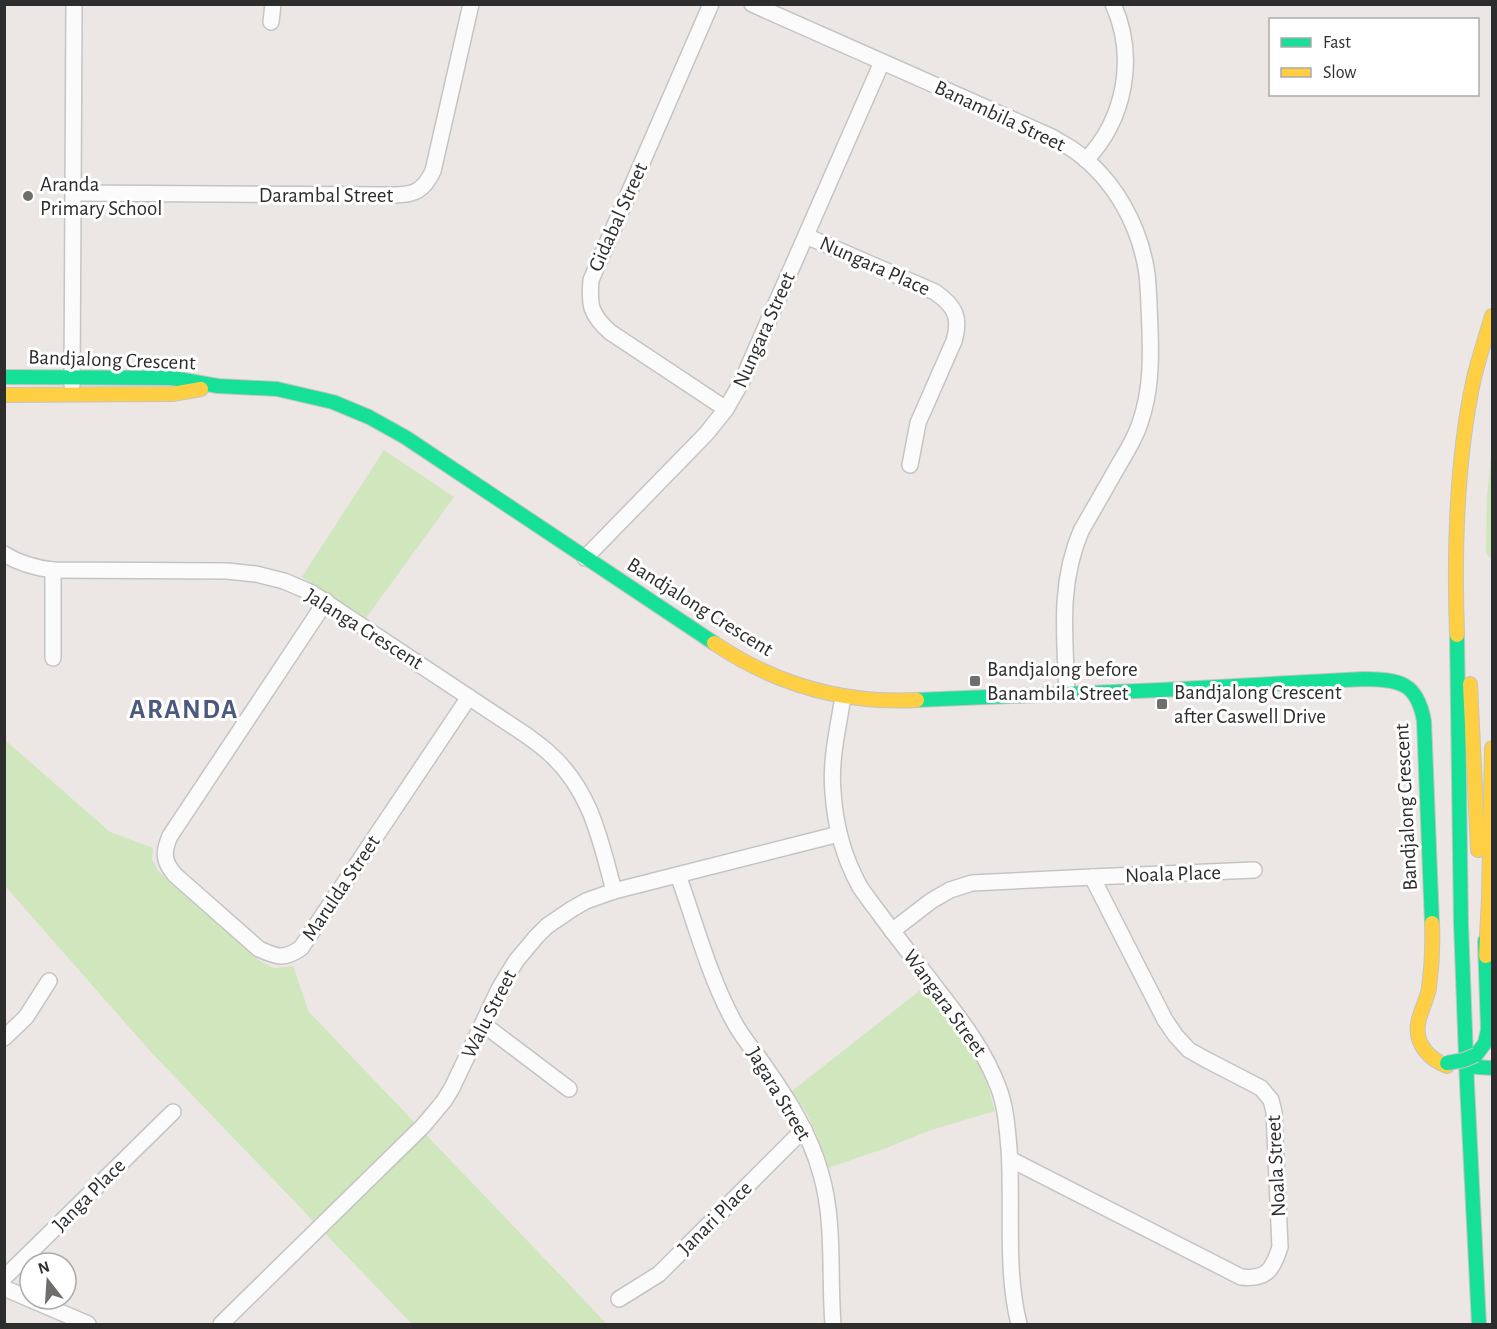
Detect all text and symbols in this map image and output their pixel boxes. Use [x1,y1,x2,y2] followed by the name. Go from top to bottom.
[1269,18,1479,96] legend
[1323,34,1351,52] text: Fast
[1323,64,1356,82] text: Slow
[931,77,1069,156] street label: Banambila Street
[585,159,651,275] street label: Gidabal Street
[40,174,163,219] place label: Aranda Primary School
[259,185,394,206] street label: Darambal Street
[21,189,35,203] marker: Aranda Primary School
[817,232,933,300] street label: Nungara Place
[729,269,799,391] street label: Nungara Street
[28,347,196,373] street label: Bandjalong Crescent
[623,554,777,660] street label: Bandjalong Crescent
[301,584,427,674] street label: Jalanga Crescent
[987,659,1138,704] place label: Bandjalong before Banambila Street
[968,674,982,688] marker: Bandjalong before Banambila Street
[1174,682,1342,727] place label: Bandjalong Crescent after Caswell Drive
[129,696,239,723] district label: ARANDA
[1155,697,1169,711] marker: Bandjalong Crescent after Caswell Drive
[1391,722,1421,891] street label: Bandjalong Crescent
[298,831,384,944] street label: Marulda Street
[1125,862,1221,886] street label: Noala Place
[899,946,991,1061] street label: Wangara Street
[458,966,520,1062] street label: Walu Street
[743,1044,815,1144] street label: Jagara Street
[1263,1114,1289,1217] street label: Noala Street
[49,1155,129,1235] street label: Janga Place
[674,1177,756,1259] street label: Janari Place
[18,1251,78,1311] north arrow
[36,1258,52,1277] text: N

